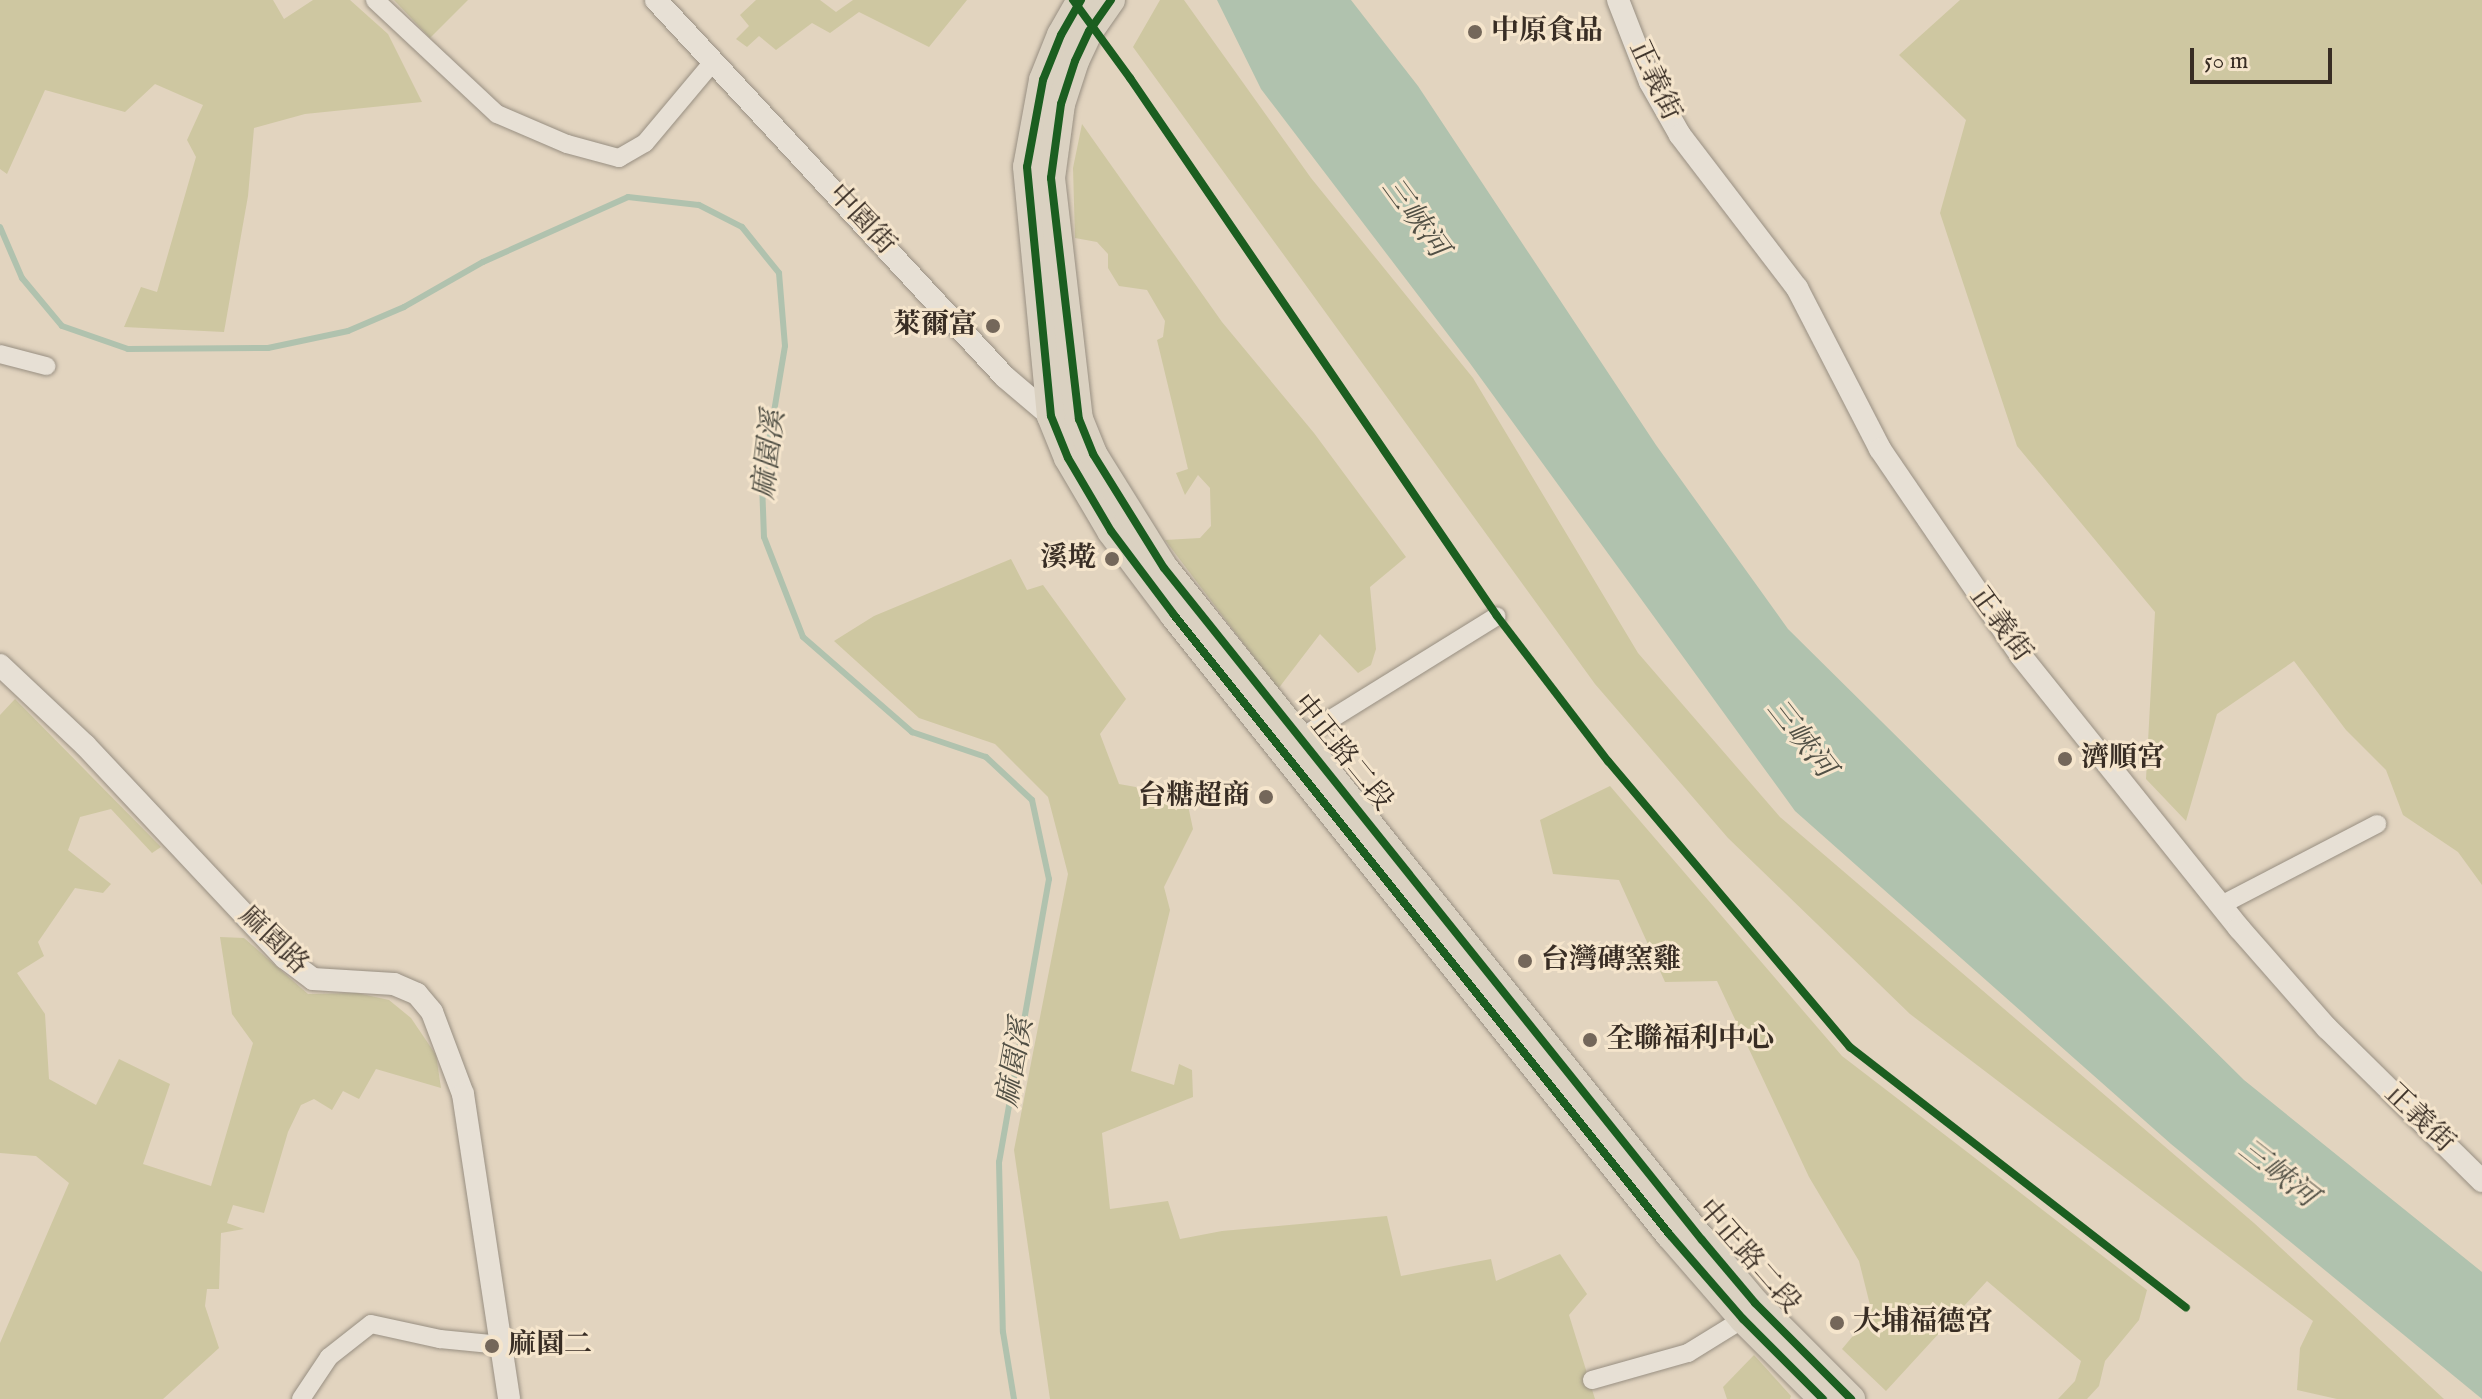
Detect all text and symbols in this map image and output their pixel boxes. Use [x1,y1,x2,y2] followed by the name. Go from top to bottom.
[1491,15,1603,49] place label: 中原食品
[1466,23,1484,41] marker: 中原食品
[2194,32,2336,82] scale bar
[1621,36,1687,126] street label: 正義街
[2204,46,2248,77] text: 50 m
[1373,171,1455,265] water label: 三峽河
[820,178,902,262] street label: 中園街
[893,309,977,343] place label: 萊爾富
[984,317,1002,335] marker: 萊爾富
[747,408,793,502] water label: 麻園溪
[1040,542,1096,576] place label: 溪墘
[1103,550,1121,568] marker: 溪墘
[1962,581,2038,669] street label: 正義街
[1285,688,1399,818] street label: 中正路二段
[1758,692,1842,786] water label: 三峽河
[2081,742,2165,776] place label: 濟順宮
[2056,750,2074,768] marker: 濟順宮
[1138,780,1250,814] place label: 台糖超商
[1257,788,1275,806] marker: 台糖超商
[231,900,315,982] street label: 麻園路
[1541,944,1681,978] place label: 台灣磚窯雞
[1516,952,1534,970] marker: 台灣磚窯雞
[990,1016,1042,1110] water label: 麻園溪
[1606,1023,1774,1057] place label: 全聯福利中心
[1581,1031,1599,1049] marker: 全聯福利中心
[2377,1078,2461,1160] street label: 正義街
[2230,1132,2324,1216] water label: 三峽河
[1689,1193,1807,1321] street label: 中正路二段
[1853,1306,1993,1340] place label: 大埔福德宮
[1828,1314,1846,1332] marker: 大埔福德宮
[508,1329,592,1363] place label: 麻園二
[483,1337,501,1355] marker: 麻園二

